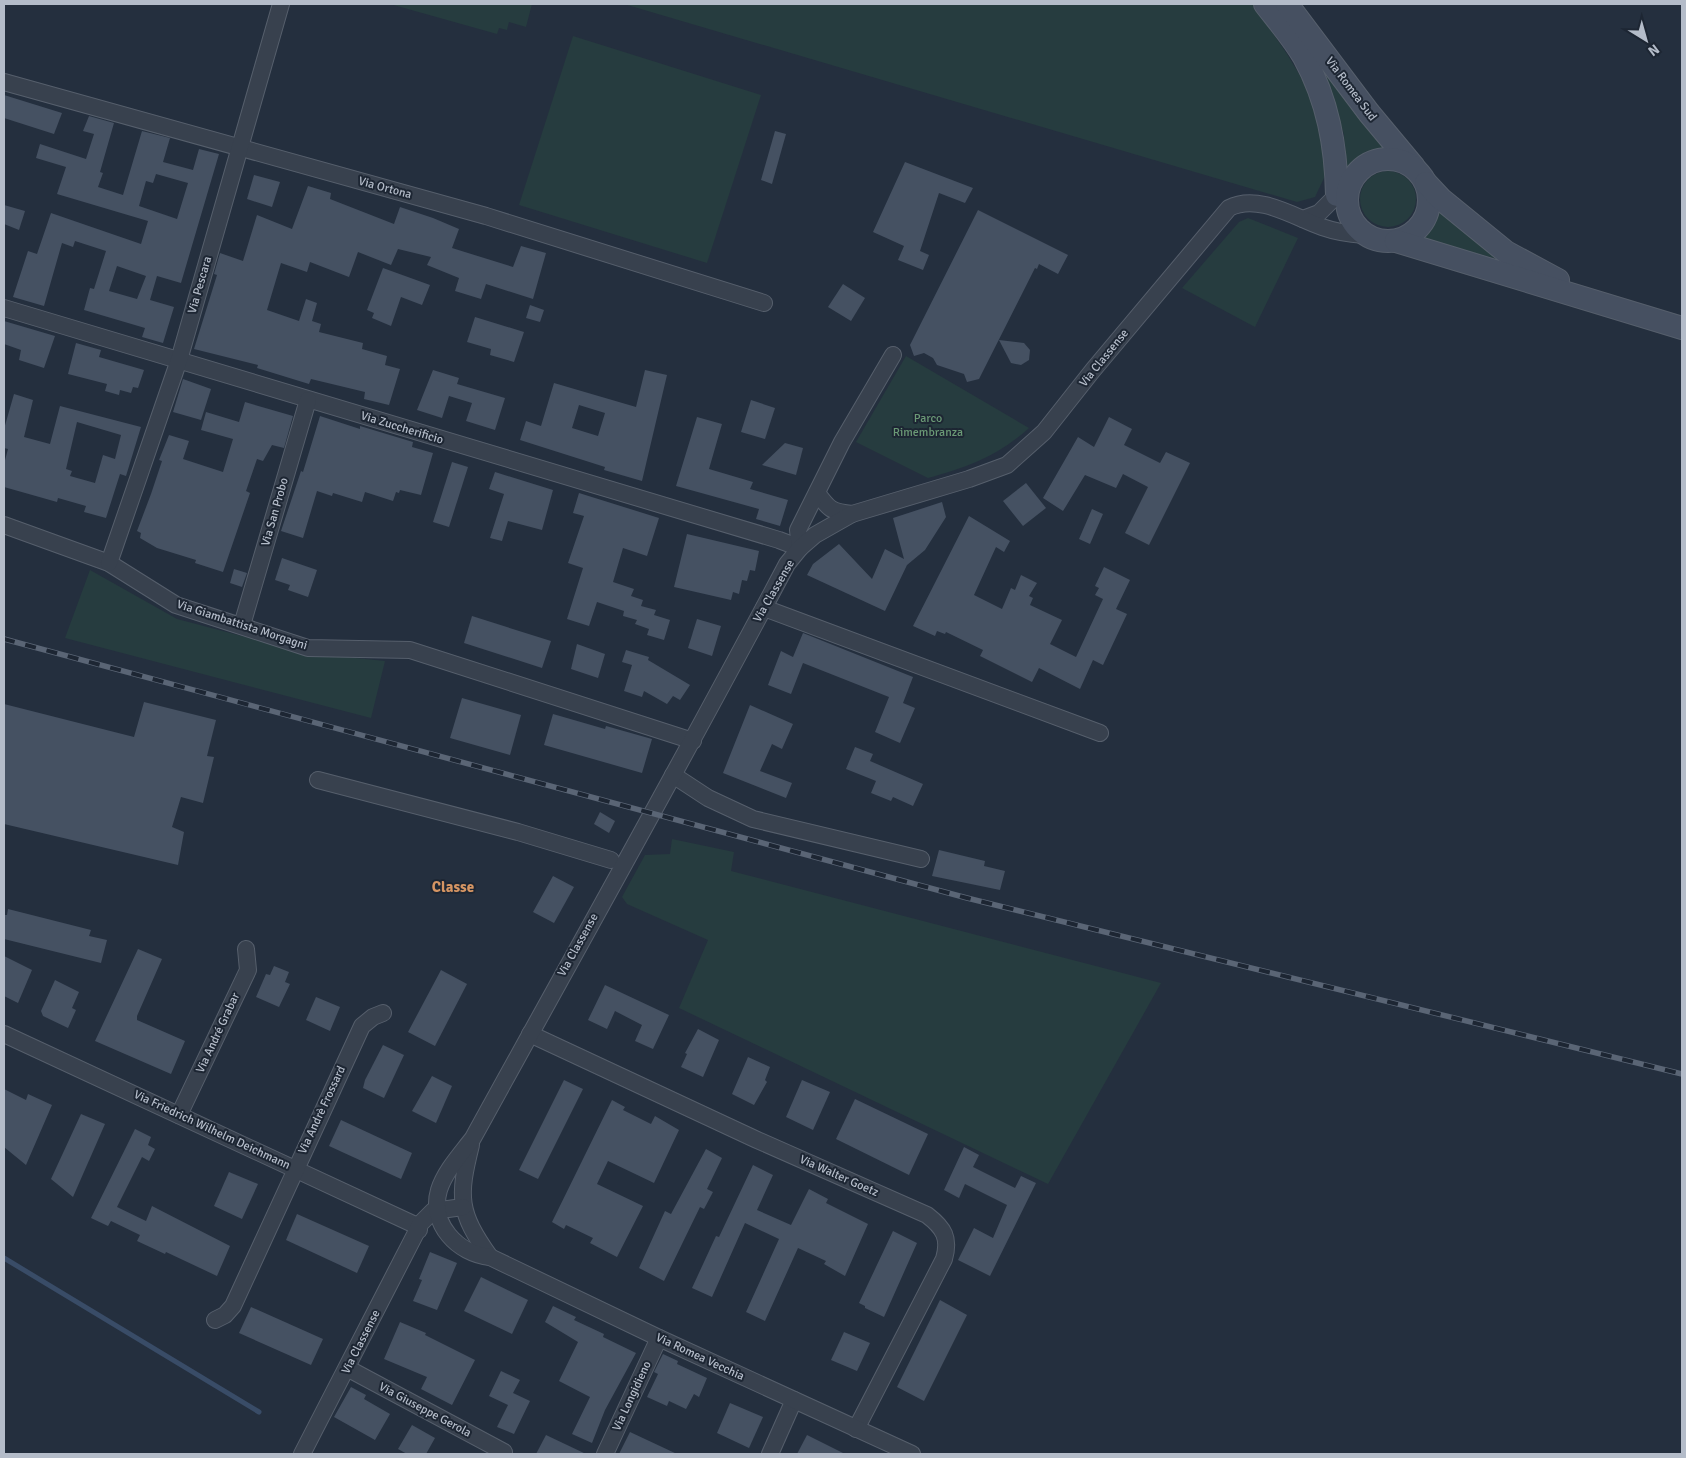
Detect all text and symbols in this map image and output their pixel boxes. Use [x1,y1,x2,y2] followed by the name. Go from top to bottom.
[1621,15,1671,65] north arrow
[1645,40,1663,60] text: N
[1322,54,1380,124] street label: Via Romea Sud
[357,174,413,202] street label: Via Ortona
[185,255,215,315] street label: Via Pescara
[1076,326,1132,390] street label: Via Classense
[359,408,445,448] street label: Via Zuccherificio
[893,411,963,440] park label: Parco Rimembranza
[258,476,292,548] street label: Via San Probo
[750,557,798,625] street label: Via Classense
[175,597,309,653] street label: Via Giambattista Morgagni
[432,878,474,896] district label: Classe
[554,911,602,979] street label: Via Classense
[193,990,243,1076] street label: Via André Grabar
[295,1063,349,1157] street label: Via Andrè Frossard
[131,1087,293,1173] street label: Via Friedrich Wilhelm Deichmann
[797,1152,881,1200] street label: Via Walter Goetz
[338,1307,384,1377] street label: Via Classense
[653,1330,747,1384] street label: Via Romea Vecchia
[609,1359,655,1433] street label: Via Longidieno
[376,1379,474,1441] street label: Via Giuseppe Gerola

